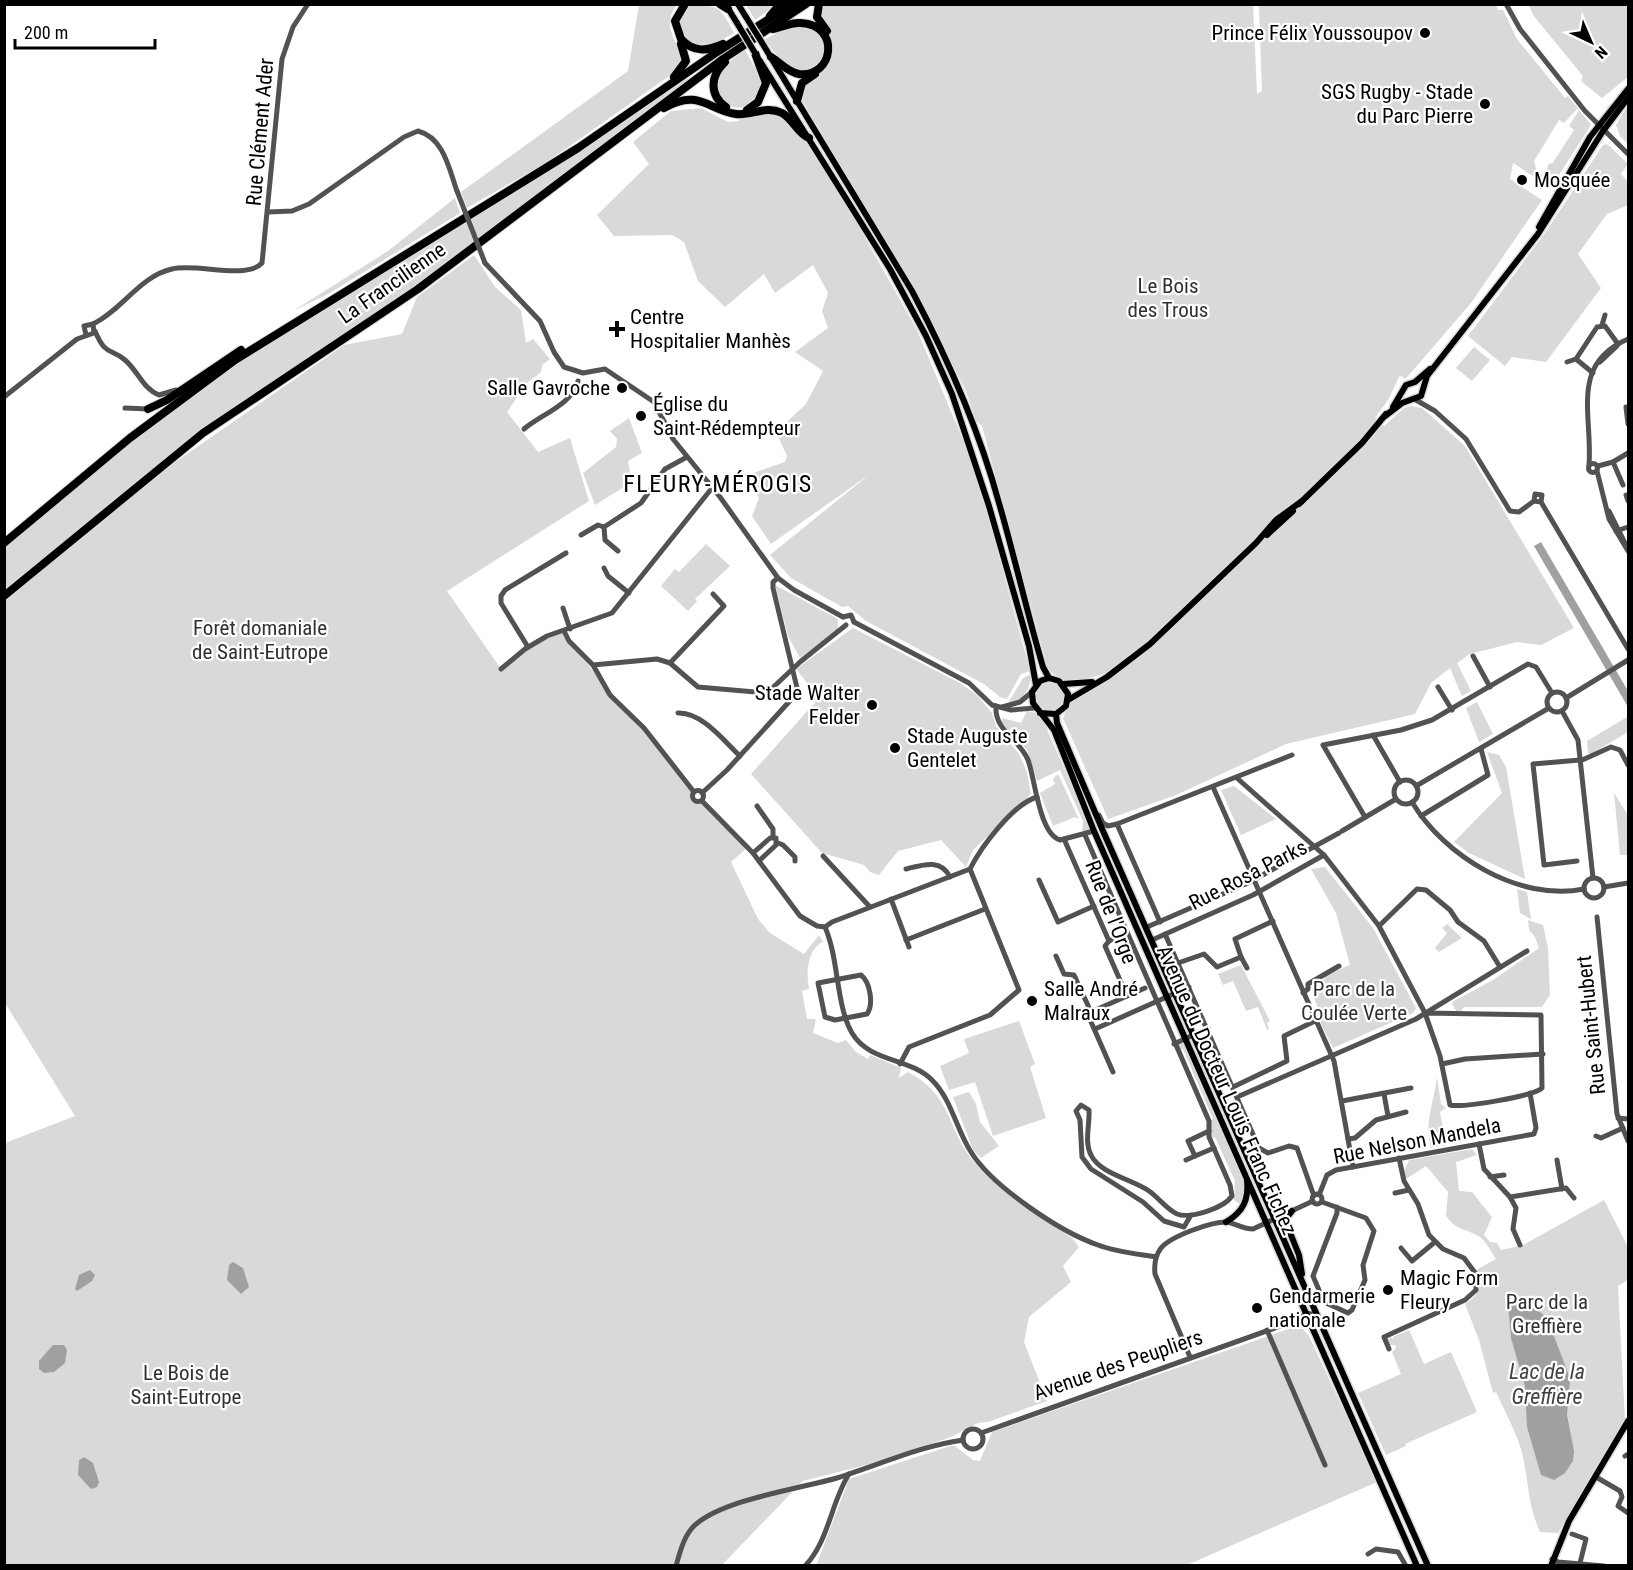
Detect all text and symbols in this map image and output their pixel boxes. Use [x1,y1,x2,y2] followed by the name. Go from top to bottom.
[15,12,154,50] scale bar
[1561,12,1621,72] north arrow
[1212,21,1413,45] place label: Prince Félix Youssoupov
[24,22,68,43] text: 200 m
[1418,26,1432,40] marker: Prince Félix Youssoupov
[1591,42,1611,63] text: N
[242,57,278,207] street label: Rue Clément Ader
[1321,80,1473,128] place label: SGS Rugby - Stade du Parc Pierre
[1478,97,1492,111] marker: SGS Rugby - Stade du Parc Pierre
[1534,168,1610,192] place label: Mosquée
[1515,173,1529,187] marker: Mosquée
[334,237,450,329] street label: La Francilienne
[1128,274,1208,322] park label: Le Bois des Trous
[630,305,791,353] place label: Centre Hospitalier Manhès
[608,320,626,338] marker: Centre Hospitalier Manhès
[487,376,610,400] place label: Salle Gavroche
[615,381,629,395] marker: Salle Gavroche
[653,392,800,440] place label: Église du Saint-Rédempteur
[634,409,648,423] marker: Église du Saint-Rédempteur
[623,470,813,498] district label: FLEURY-MÉROGIS
[192,616,328,664] park label: Forêt domaniale de Saint-Eutrope
[755,681,860,729] place label: Stade Walter Felder
[865,698,879,712] marker: Stade Walter Felder
[907,724,1028,772] place label: Stade Auguste Gentelet
[888,741,902,755] marker: Stade Auguste Gentelet
[1185,835,1311,915] street label: Rue Rosa Parks
[1080,857,1142,967] street label: Rue de l'Orge
[1152,941,1302,1239] street label: Avenue du Docteur Louis Franc Fichez
[1572,954,1610,1096] street label: Rue Saint-Hubert
[1044,977,1138,1025] place label: Salle André Malraux
[1301,977,1407,1025] park label: Parc de la Coulée Verte
[1025,994,1039,1008] marker: Salle André Malraux
[1331,1113,1503,1169] street label: Rue Nelson Mandela
[1400,1266,1498,1314] place label: Magic Form Fleury
[1381,1283,1395,1297] marker: Magic Form Fleury
[1269,1284,1375,1332] place label: Gendarmerie nationale
[1506,1290,1588,1338] park label: Parc de la Greffière
[1250,1301,1264,1315] marker: Gendarmerie nationale
[1030,1325,1206,1405] street label: Avenue des Peupliers
[1509,1359,1585,1409] water label: Lac de la Greffière
[131,1361,242,1409] park label: Le Bois de Saint-Eutrope

